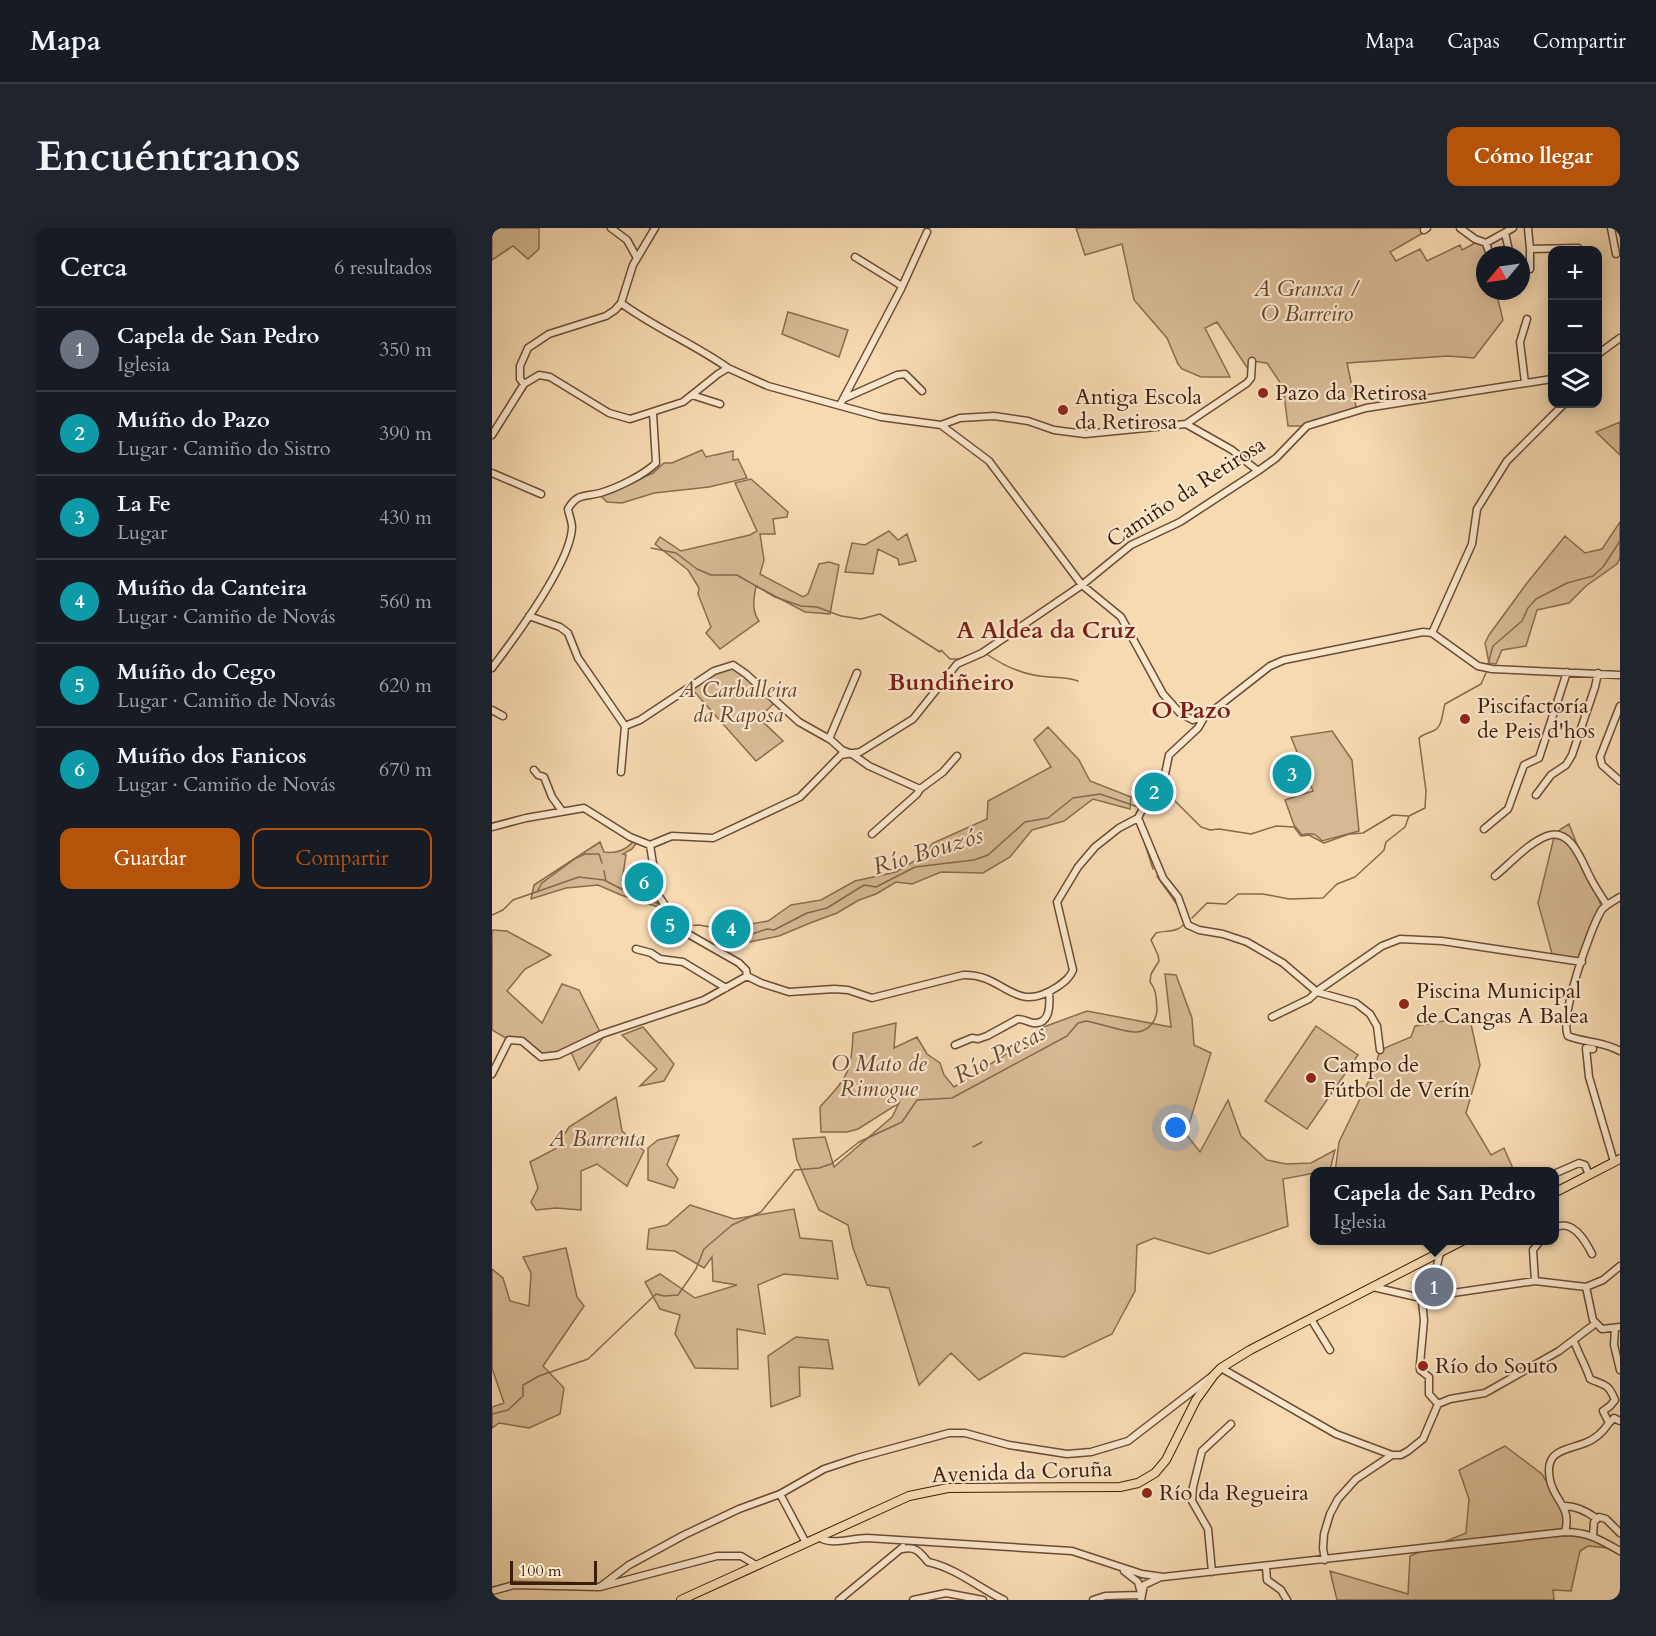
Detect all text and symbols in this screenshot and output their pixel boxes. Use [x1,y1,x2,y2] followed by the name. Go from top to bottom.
[30,22,101,60] text: Mapa
[1365,27,1414,56] text: Mapa
[1447,27,1500,56] text: Capas
[1533,27,1626,56] text: Compartir
[1447,127,1620,186] button: Cómo llegar
[36,128,301,185] text: Encuéntranos
[1476,246,1530,300] north arrow
[1548,246,1602,408] map controls
[1548,246,1602,300] button: +
[60,250,127,285] text: Cerca
[334,254,432,281] text: 6 resultados
[1253,274,1361,329] park label: A Granxa / O Barreiro
[1548,300,1602,354] button: −
[117,321,319,351] text: Capela de San Pedro
[74,336,85,363] text: 1
[379,336,432,363] text: 350 m
[117,351,170,378] text: Iglesia
[1548,354,1602,408] button: layers
[1275,378,1428,408] place label: Pazo da Retirosa
[1075,382,1202,437] place label: Antiga Escola da Retirosa
[1256,386,1270,400] marker: Pazo da Retirosa
[1056,403,1070,417] marker: Antiga Escola da Retirosa
[117,405,270,435] text: Muíño do Pazo
[74,420,85,447] text: 2
[379,420,432,447] text: 390 m
[1101,429,1272,555] street label: Camiño da Retirosa
[117,435,331,462] text: Lugar · Camiño do Sistro
[117,489,171,519] text: La Fe
[74,504,85,531] text: 3
[379,504,432,531] text: 430 m
[117,519,167,546] text: Lugar
[117,573,307,603] text: Muíño da Canteira
[74,588,85,615] text: 4
[379,588,432,615] text: 560 m
[117,603,336,630] text: Lugar · Camiño de Novás
[956,614,1136,647] district label: A Aldea da Cruz
[117,657,276,687] text: Muíño do Cego
[888,666,1014,699] district label: Bundiñeiro
[74,672,85,699] text: 5
[379,672,432,699] text: 620 m
[678,675,797,730] park label: A Carballeira da Raposa
[117,687,336,714] text: Lugar · Camiño de Novás
[1477,691,1595,746] place label: Piscifactoría de Peis d'hos
[1151,694,1231,727] district label: O Pazo
[1458,712,1472,726] marker: Piscifactoría de Peis d'hos
[117,741,307,771] text: Muíño dos Fanicos
[1272,752,1312,796] pin: 3
[74,756,85,783] text: 6
[379,756,432,783] text: 670 m
[1134,770,1174,814] pin: 2
[117,771,336,798] text: Lugar · Camiño de Novás
[869,819,987,883] water label: Río Bouzós
[60,828,240,889] button: Guardar
[252,828,432,889] button: Compartir
[624,860,664,904] pin: 6
[650,902,690,948] pin: 5
[712,906,750,952] pin: 4
[1416,976,1589,1031] place label: Piscina Municipal de Cangas A Balea
[1397,997,1411,1011] marker: Piscina Municipal de Cangas A Balea
[948,1016,1052,1092] water label: Río Presas
[831,1049,927,1104] park label: O Mato de Rimogue
[1323,1050,1471,1105] place label: Campo de Fútbol de Verín
[1304,1071,1318,1085] marker: Campo de Fútbol de Verín
[1161,1113,1190,1142] your location
[548,1124,645,1154] park label: A Barrenta
[1310,1167,1559,1245] popup
[1333,1178,1536,1208] text: Capela de San Pedro
[1333,1208,1387,1235] text: Iglesia
[1414,1264,1454,1310] pin: 1
[1435,1351,1558,1381] place label: Río do Souto
[1416,1359,1430,1373] marker: Río do Souto
[931,1454,1113,1490] street label: Avenida da Coruña
[1159,1478,1309,1508] place label: Río da Regueira
[1140,1486,1154,1500] marker: Río da Regueira
[510,1558,597,1586] scale bar
[519,1560,561,1582] text: 100 m

